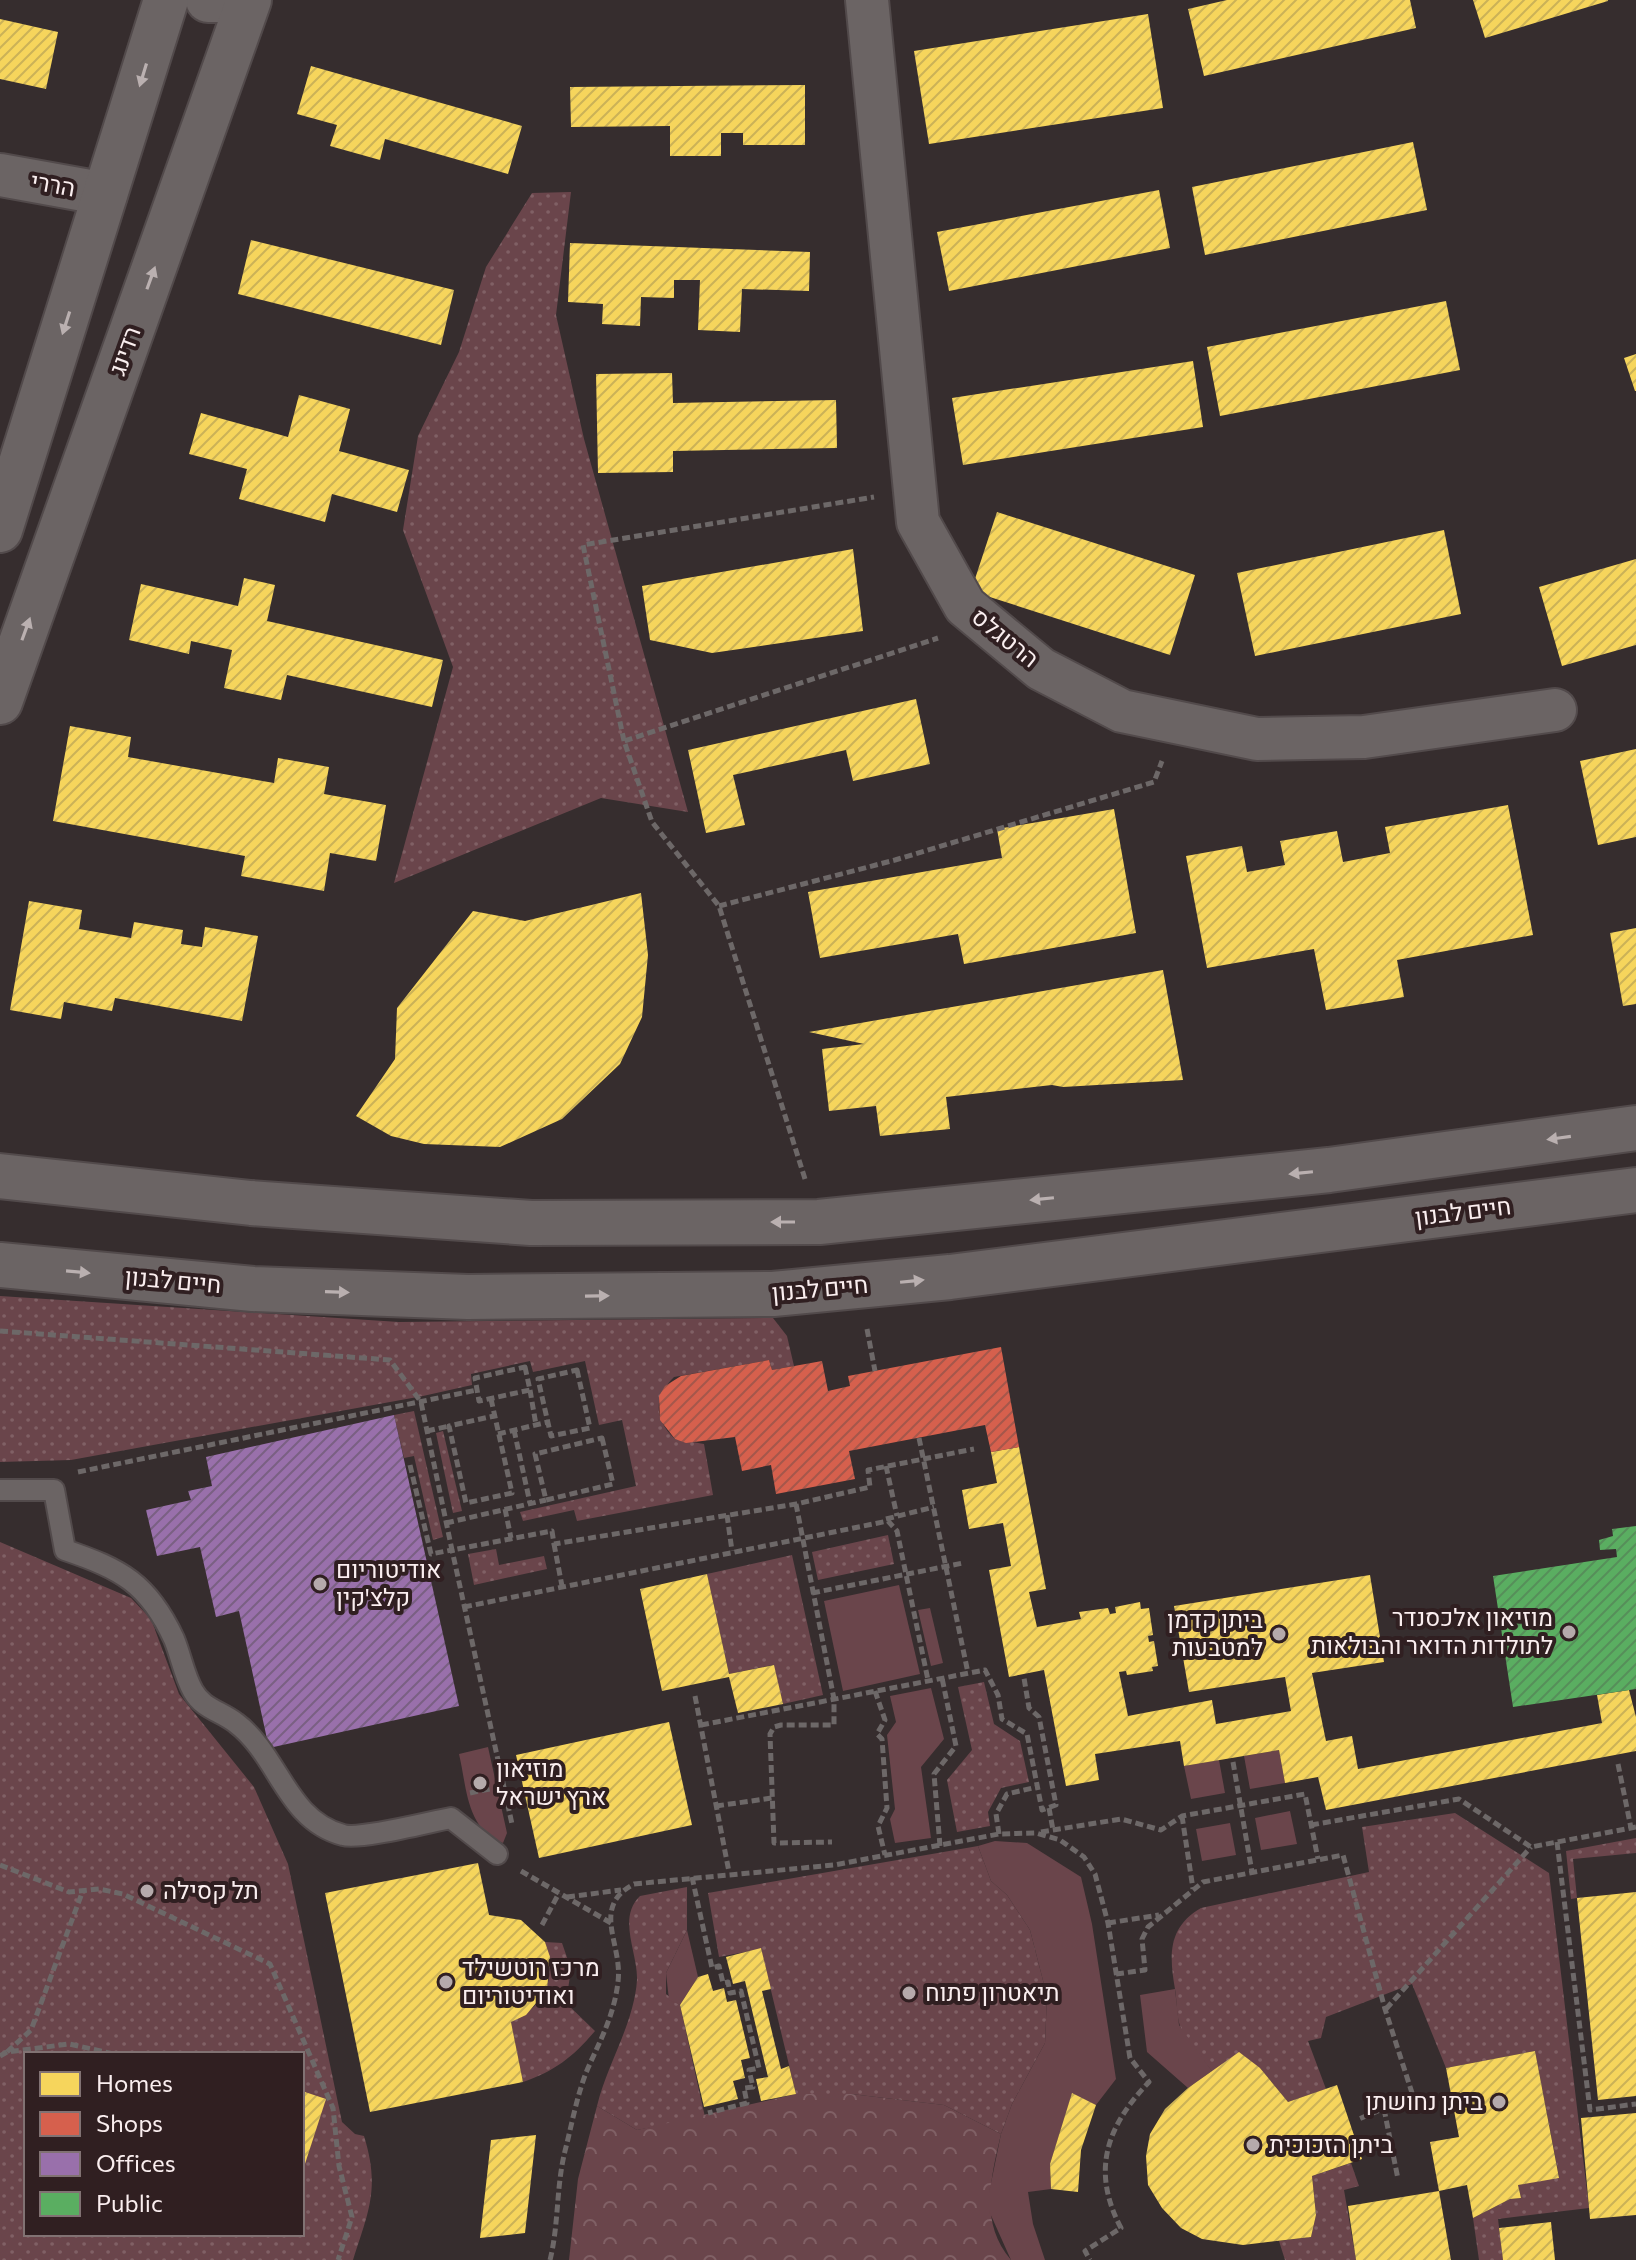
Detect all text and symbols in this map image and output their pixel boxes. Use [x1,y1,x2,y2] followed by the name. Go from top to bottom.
[136,63,149,87] one-way arrow
[29,165,78,202] street label: הררי
[145,266,157,290] one-way arrow
[59,311,71,335] one-way arrow
[101,322,146,379] street label: רדינג
[967,601,1045,673] street label: הרטגלס
[20,617,33,641] one-way arrow
[1546,1132,1571,1145] one-way arrow
[1288,1166,1313,1179] one-way arrow
[1413,1190,1512,1231] street label: חיים לבנון
[1029,1193,1054,1206] one-way arrow
[770,1216,795,1228] one-way arrow
[124,1261,222,1298] street label: חיים לבנון
[66,1266,91,1279] one-way arrow
[771,1269,869,1306] street label: חיים לבנון
[900,1275,925,1288] one-way arrow
[325,1286,350,1299] one-way arrow
[585,1290,610,1302] one-way arrow
[336,1554,441,1611] place label: אודיטוריום קלצ'קין
[311,1575,329,1593] marker: אודיטוריום קלצ'קין
[1311,1602,1553,1659] place label: מוזיאון אלכסנדר לתולדות הדואר והבולאות
[1167,1604,1263,1661] place label: ביתן קדמן למטבעות
[1560,1623,1578,1641] marker: מוזיאון אלכסנדר לתולדות הדואר והבולאות
[1270,1625,1288,1643] marker: ביתן קדמן למטבעות
[496,1753,606,1810] place label: מוזיאון ארץ ישראל
[471,1774,489,1792] marker: מוזיאון ארץ ישראל
[163,1875,259,1904] place label: תל קסילה
[138,1882,156,1900] marker: תל קסילה
[462,1952,600,2009] place label: מרכז רוטשילד ואודיטוריום
[437,1973,455,1991] marker: מרכז רוטשילד ואודיטוריום
[925,1977,1059,2006] place label: תיאטרון פתוח
[900,1984,918,2002] marker: תיאטרון פתוח
[24,2052,304,2236] legend
[96,2068,173,2097] text: Homes
[1365,2086,1483,2115] place label: ביתן נחושתן
[1490,2093,1508,2111] marker: ביתן נחושתן
[96,2108,163,2137] text: Shops
[1269,2129,1393,2158] place label: ביתן הזכוכית
[1244,2136,1262,2154] marker: ביתן הזכוכית
[96,2148,176,2177] text: Offices
[96,2188,163,2217] text: Public

